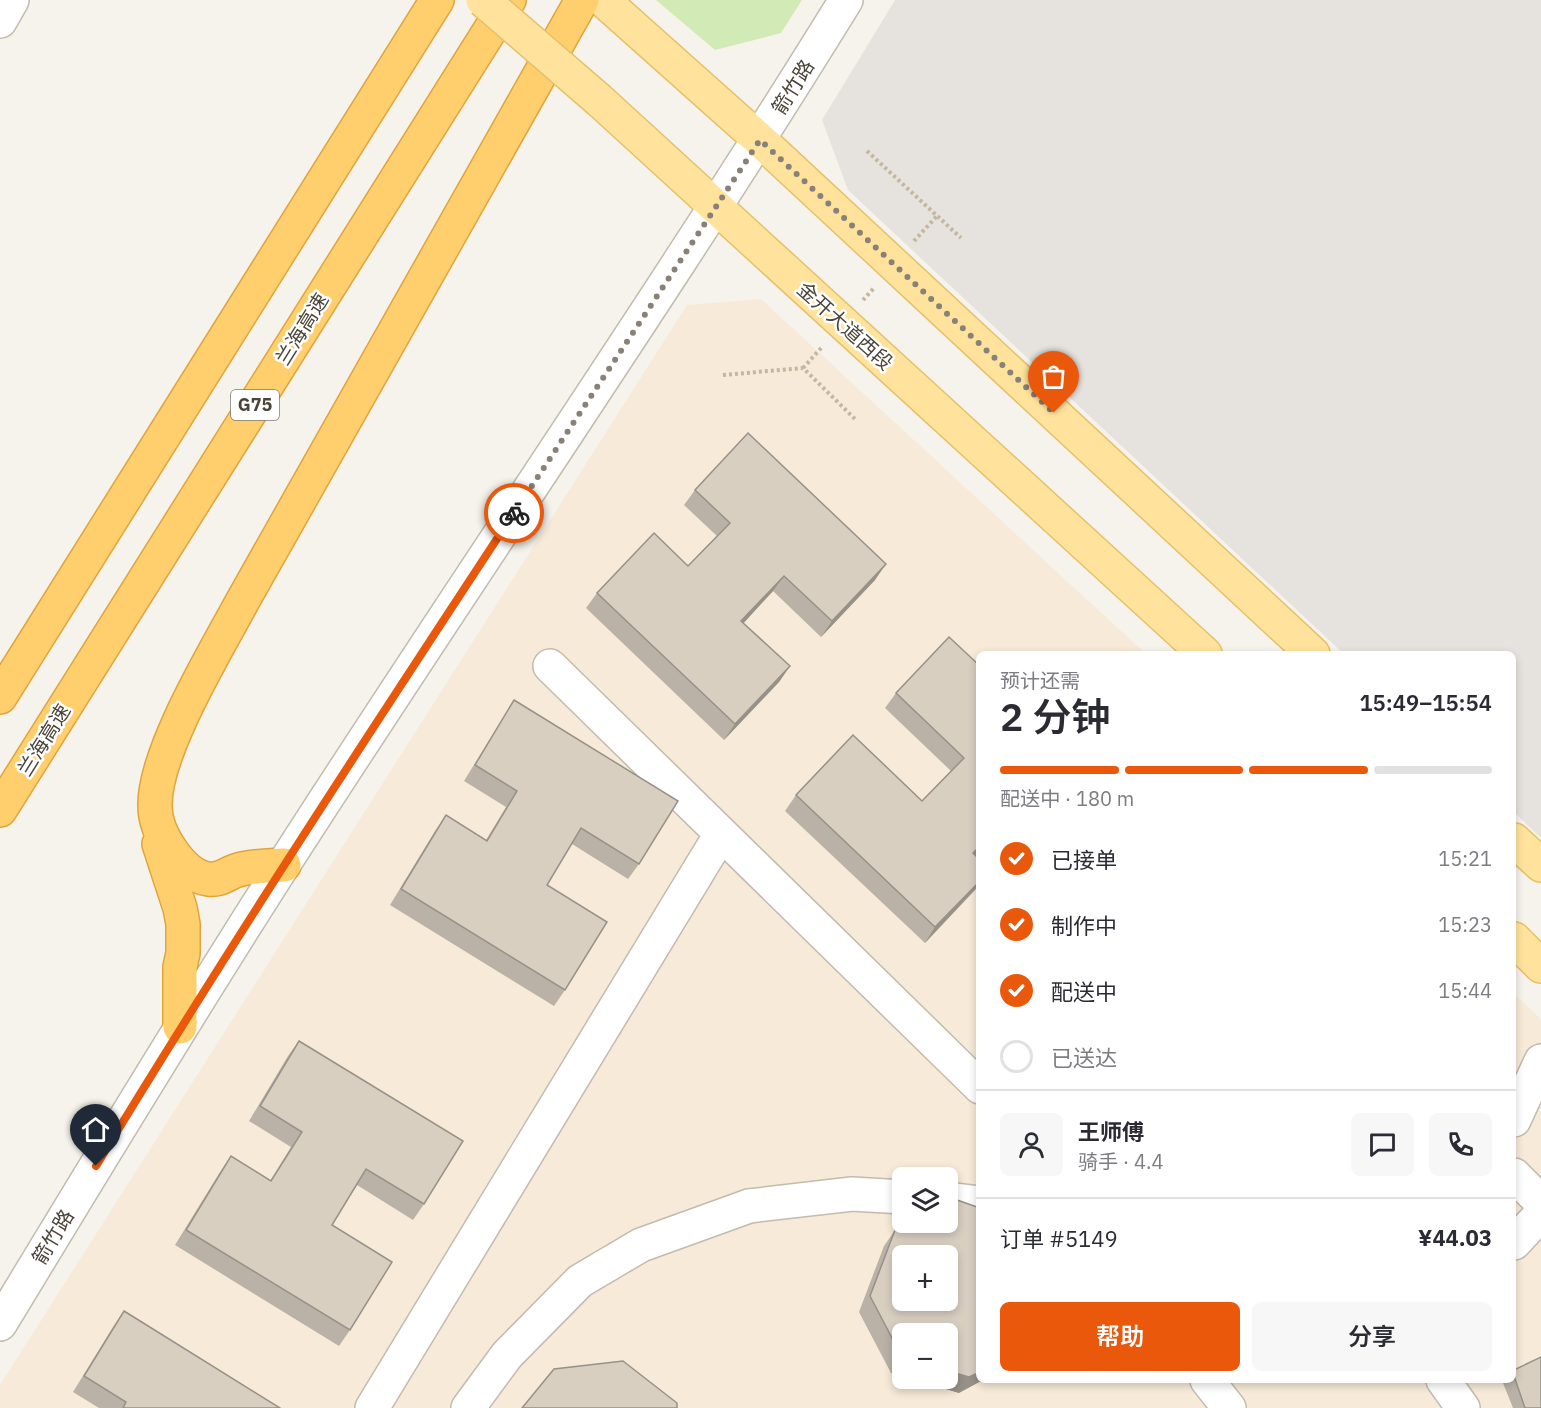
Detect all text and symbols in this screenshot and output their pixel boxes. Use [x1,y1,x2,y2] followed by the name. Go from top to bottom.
[765,54,820,119] street label: 箭竹路
[792,275,899,376] street label: 金开大道西段
[269,288,334,370] street label: 兰海高速
[1028,351,1079,413] pin
[1037,360,1070,393] icon: bag
[231,390,279,420] road number: G75
[484,483,544,543] courier
[498,497,531,530] icon: bike
[1000,667,1080,694] text: 预计还需
[1359,688,1492,717] text: 15:49–15:54
[1000,691,1111,742] text: 2 分钟
[11,699,76,781] street label: 兰海高速
[1000,785,1134,812] text: 配送中 · 180 m
[1000,842,1033,875] icon: check
[1051,845,1117,874] text: 已接单
[1438,845,1492,872] text: 15:21
[1000,908,1033,941] icon: check
[1051,911,1117,940] text: 制作中
[1438,911,1492,938] text: 15:23
[1000,974,1033,1007] icon: check
[1051,977,1117,1006] text: 配送中
[1438,977,1492,1004] text: 15:44
[1051,1043,1117,1072] text: 已送达
[70,1104,121,1166] pin
[79,1113,112,1146] icon: home
[1000,1113,1063,1176] button: person
[1351,1113,1414,1176] button: chat
[1429,1113,1492,1176] button: phone
[1078,1117,1144,1146] text: 王师傅
[1078,1148,1163,1175] text: 骑手 · 4.4
[892,1167,958,1389] map controls
[892,1167,958,1233] button: layers
[26,1204,80,1269] street label: 箭竹路
[1418,1223,1492,1252] text: ¥44.03
[1000,1224,1118,1253] text: 订单 #5149
[892,1245,958,1311] button: +
[1000,1302,1240,1371] button: 帮助
[1252,1302,1492,1371] button: 分享
[892,1323,958,1389] button: −

